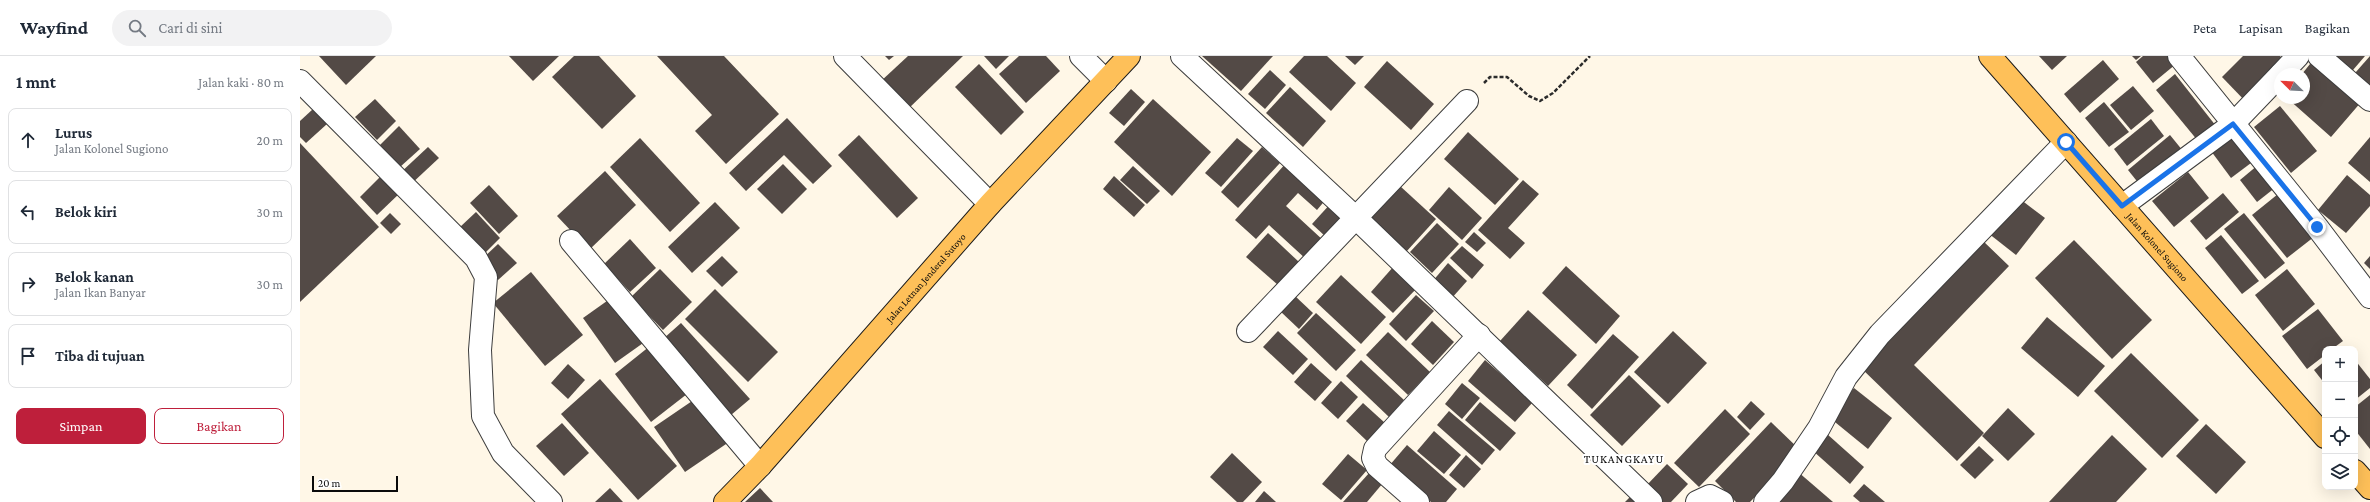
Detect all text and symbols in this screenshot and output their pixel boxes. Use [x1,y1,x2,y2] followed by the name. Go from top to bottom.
[112,10,392,46] search box
[20,17,88,38] text: Wayfind
[126,17,148,39] icon: search
[158,20,222,36] text: Cari di sini
[2193,20,2217,36] text: Peta
[2239,20,2283,36] text: Lapisan
[2305,20,2350,36] text: Bagikan
[2274,68,2310,104] north arrow
[16,73,56,92] text: 1 mnt
[198,75,284,90] text: Jalan kaki · 80 m
[55,125,92,141] text: Lurus
[17,129,39,151] icon: ahead
[257,133,283,148] text: 20 m
[2057,133,2075,151] route start
[55,141,168,156] text: Jalan Kolonel Sugiono
[17,201,39,223] icon: left
[55,204,117,220] text: Belok kiri
[257,205,283,220] text: 30 m
[2124,210,2191,283] street label: Jalan Kolonel Sugiono
[2308,218,2326,236] route end
[883,231,967,325] street label: Jalan Letnan Jenderal Sutoyo
[55,269,134,285] text: Belok kanan
[17,273,39,295] icon: right
[257,277,283,292] text: 30 m
[55,285,146,300] text: Jalan Ikan Banyar
[17,345,39,367] icon: arrive
[2322,346,2358,490] map controls
[2322,346,2358,382] button: +
[55,348,145,364] text: Tiba di tujuan
[2322,382,2358,418] button: −
[16,408,146,444] button: Simpan
[154,408,284,444] button: Bagikan
[2322,418,2358,454] button: locate
[1584,452,1664,466] district label: TUKANGKAYU
[2322,454,2358,490] button: layers
[312,474,398,493] scale bar
[318,477,340,489] text: 20 m

